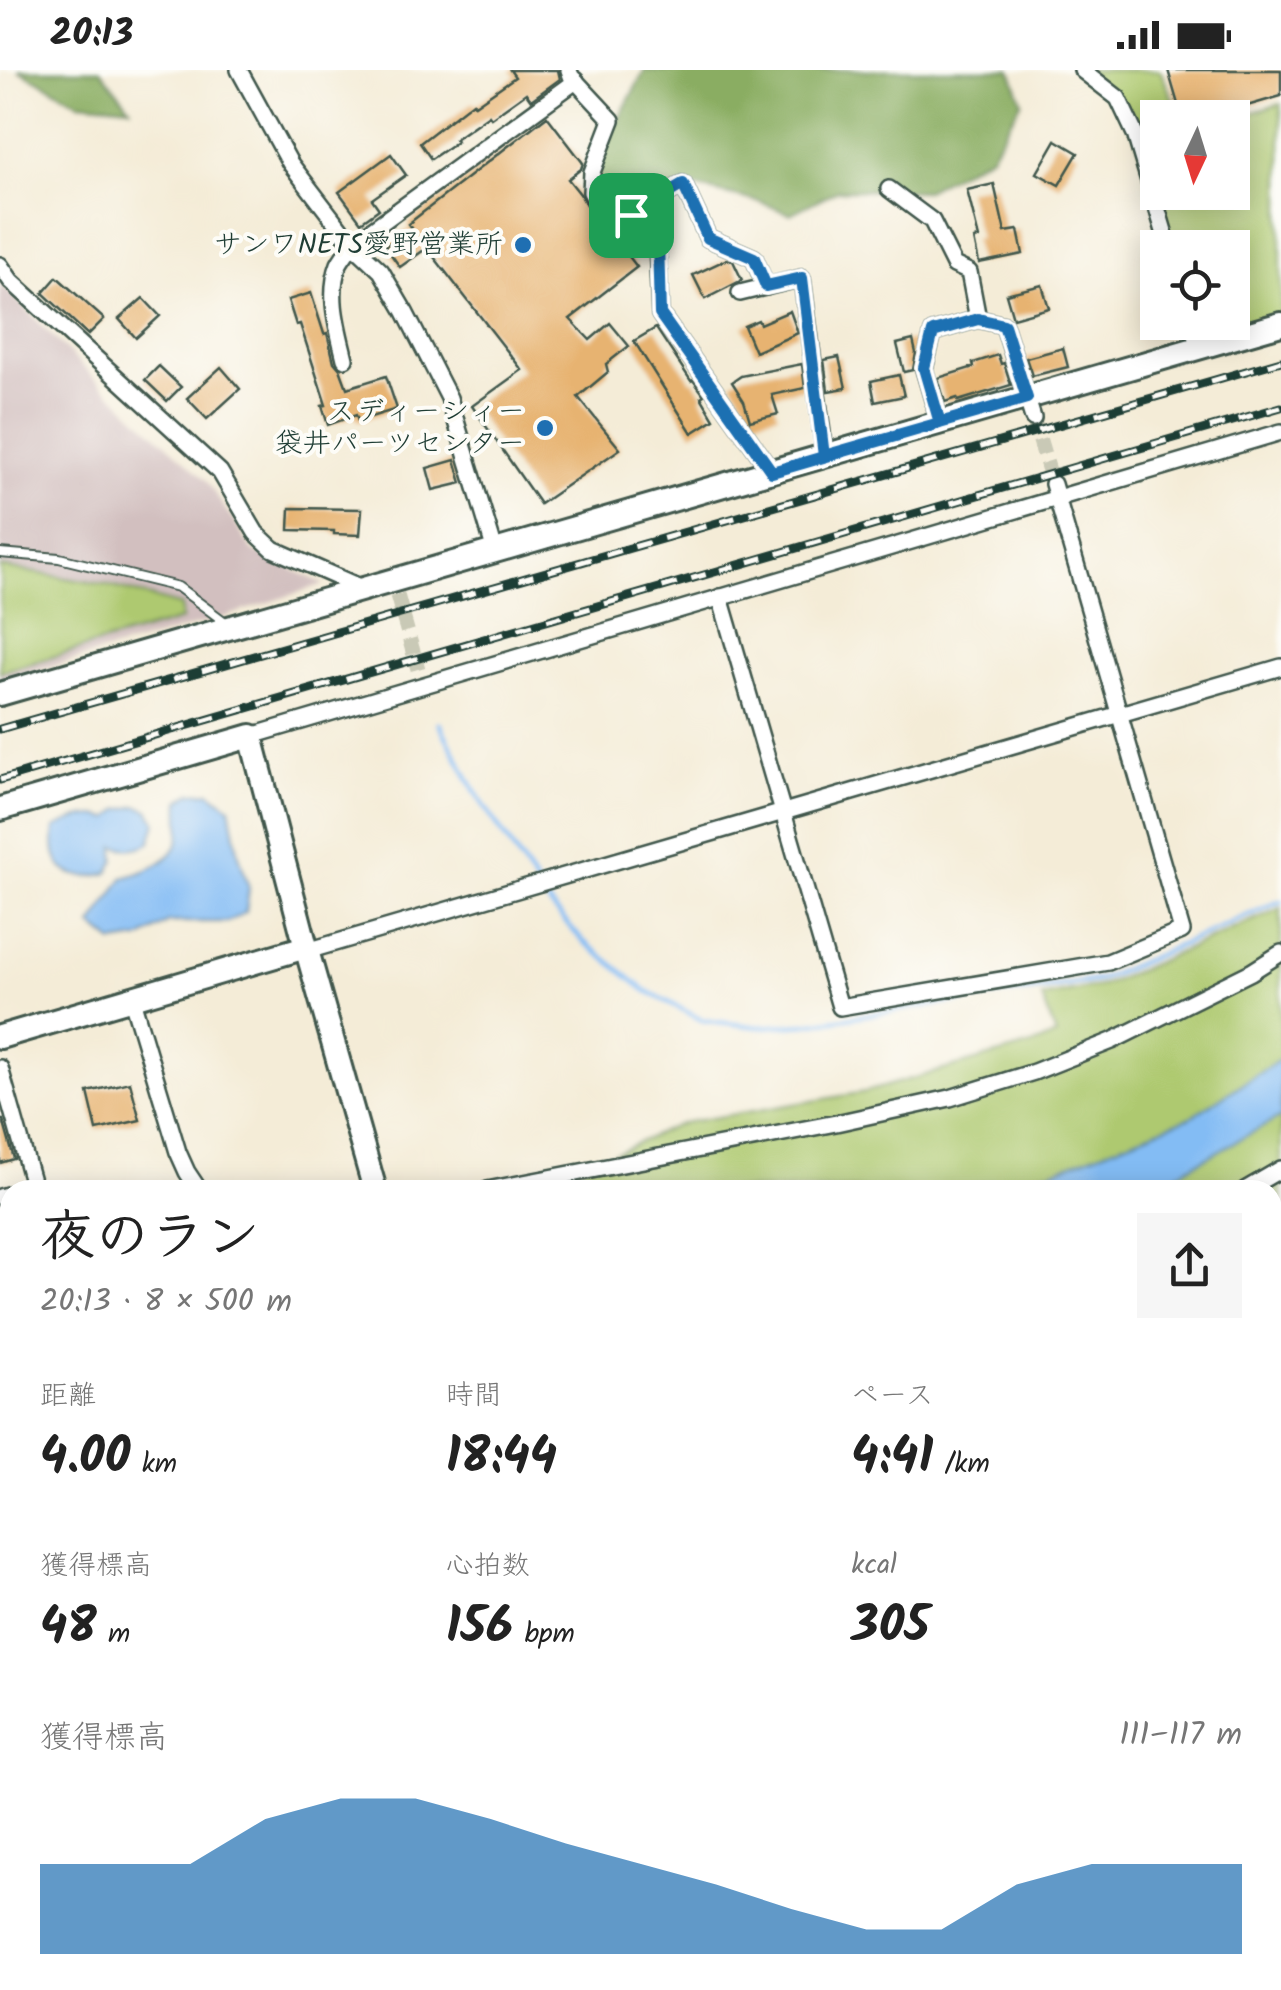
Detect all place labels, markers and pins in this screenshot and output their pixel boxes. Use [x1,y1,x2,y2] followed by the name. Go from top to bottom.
[589,173,674,258] pin
[214,223,503,268] place label: サンワNETS愛野営業所
[512,234,534,256] marker: サンワNETS愛野営業所
[275,390,525,467] place label: スディーシィー 袋井パーツセンター
[534,417,556,439] marker: スディーシィー 袋井パーツセンター

